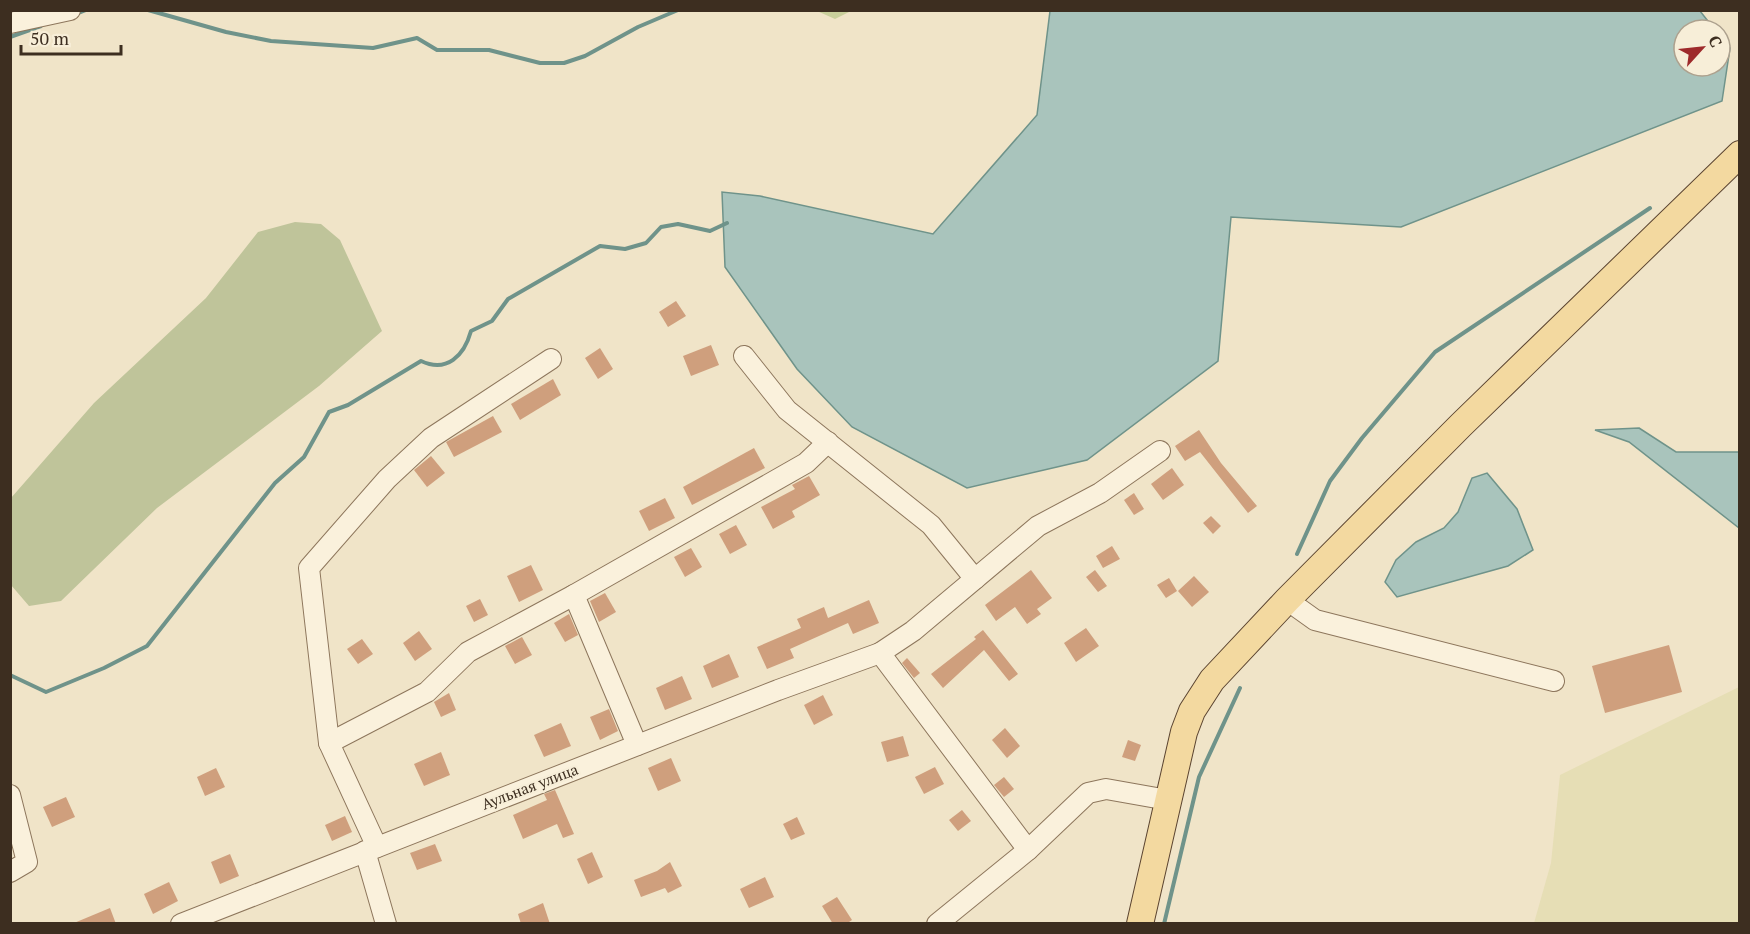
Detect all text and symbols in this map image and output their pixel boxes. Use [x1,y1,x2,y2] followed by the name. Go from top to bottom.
[21,18,122,56] scale bar
[1672,18,1732,78] north arrow
[30,26,70,50] text: 50 m
[1703,32,1728,51] text: С
[479,758,581,814] street label: Аульная улица

